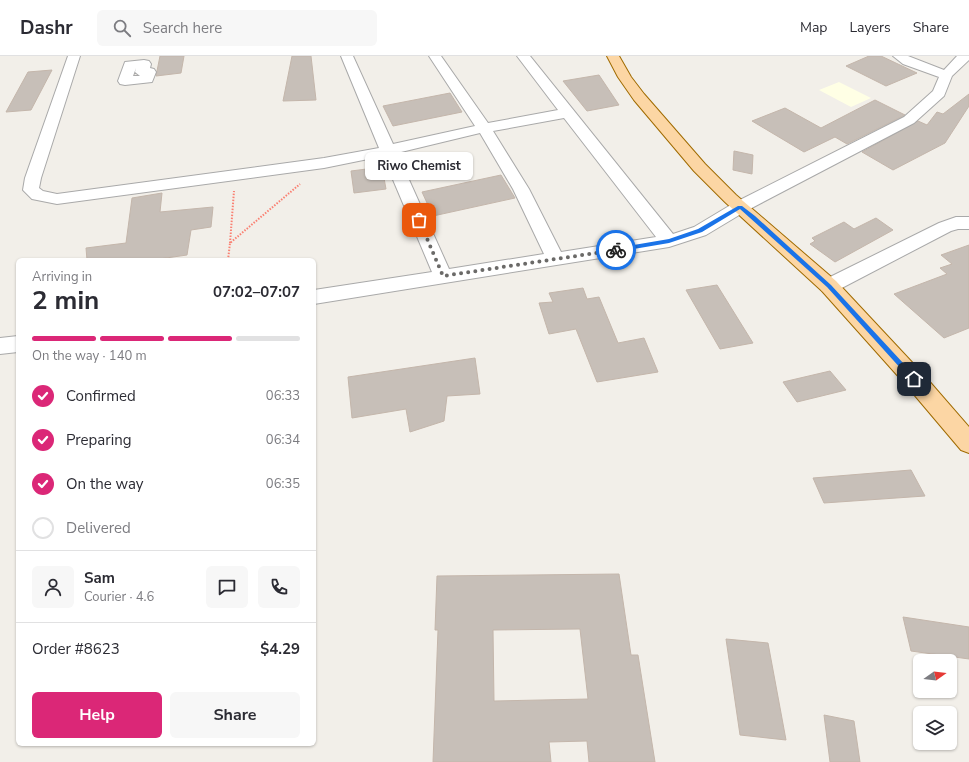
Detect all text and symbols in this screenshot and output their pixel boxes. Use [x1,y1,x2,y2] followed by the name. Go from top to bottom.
[97,10,377,46] search box
[20,15,73,41] text: Dashr
[111,17,133,39] icon: search
[143,18,222,38] text: Search here
[800,18,827,37] text: Map
[849,18,891,37] text: Layers
[913,18,949,37] text: Share
[365,152,473,180] callout: Riwo Chemist
[377,157,461,175] text: Riwo Chemist
[402,203,436,237] pin
[408,209,430,231] icon: bag
[596,230,636,270] courier
[605,239,627,261] icon: bike
[32,268,92,286] text: Arriving in
[213,282,300,302] text: 07:02–07:07
[32,283,99,318] text: 2 min
[32,347,147,365] text: On the way · 140 m
[897,362,931,396] pin
[903,368,925,390] icon: home
[32,385,54,407] icon: check
[66,386,136,406] text: Confirmed
[266,387,300,405] text: 06:33
[32,429,54,451] icon: check
[66,430,131,450] text: Preparing
[266,431,300,449] text: 06:34
[32,473,54,495] icon: check
[66,474,144,494] text: On the way
[266,475,300,493] text: 06:35
[66,518,131,538] text: Delivered
[32,566,74,608] button: person
[206,566,248,608] button: chat
[258,566,300,608] button: phone
[84,568,115,588] text: Sam
[84,588,154,606] text: Courier · 4.6
[32,639,120,659] text: Order #8623
[260,639,300,659] text: $4.29
[913,654,957,698] north arrow
[913,654,957,750] map controls
[32,692,162,738] button: Help
[170,692,300,738] button: Share
[913,706,957,750] button: layers

